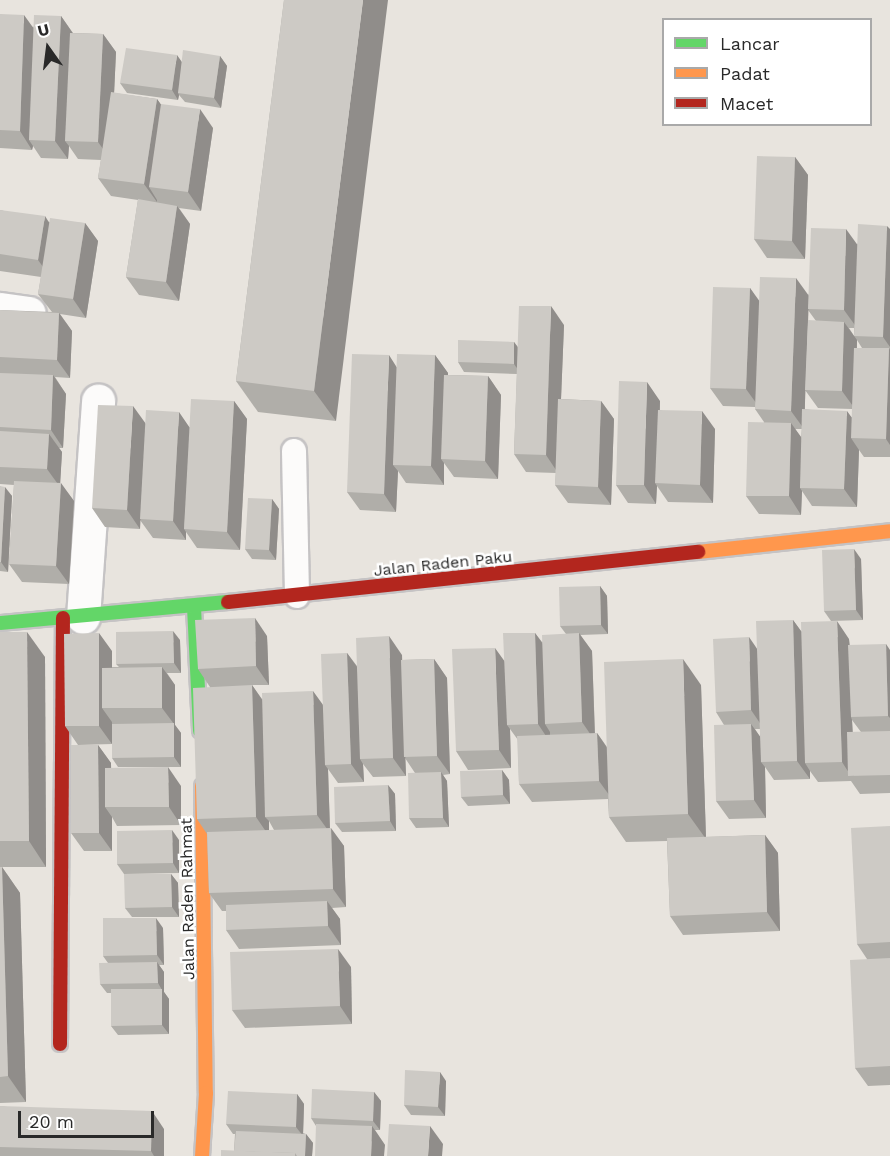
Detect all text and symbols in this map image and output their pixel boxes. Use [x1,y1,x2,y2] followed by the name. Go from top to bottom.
[18,18,78,78] north arrow
[662,18,872,126] legend
[36,19,51,41] text: U
[720,33,780,54] text: Lancar
[720,63,770,84] text: Padat
[720,93,773,114] text: Macet
[373,547,513,581] street label: Jalan Raden Paku
[177,818,199,980] street label: Jalan Raden Rahmat
[21,1099,158,1137] scale bar
[29,1111,74,1132] text: 20 m

